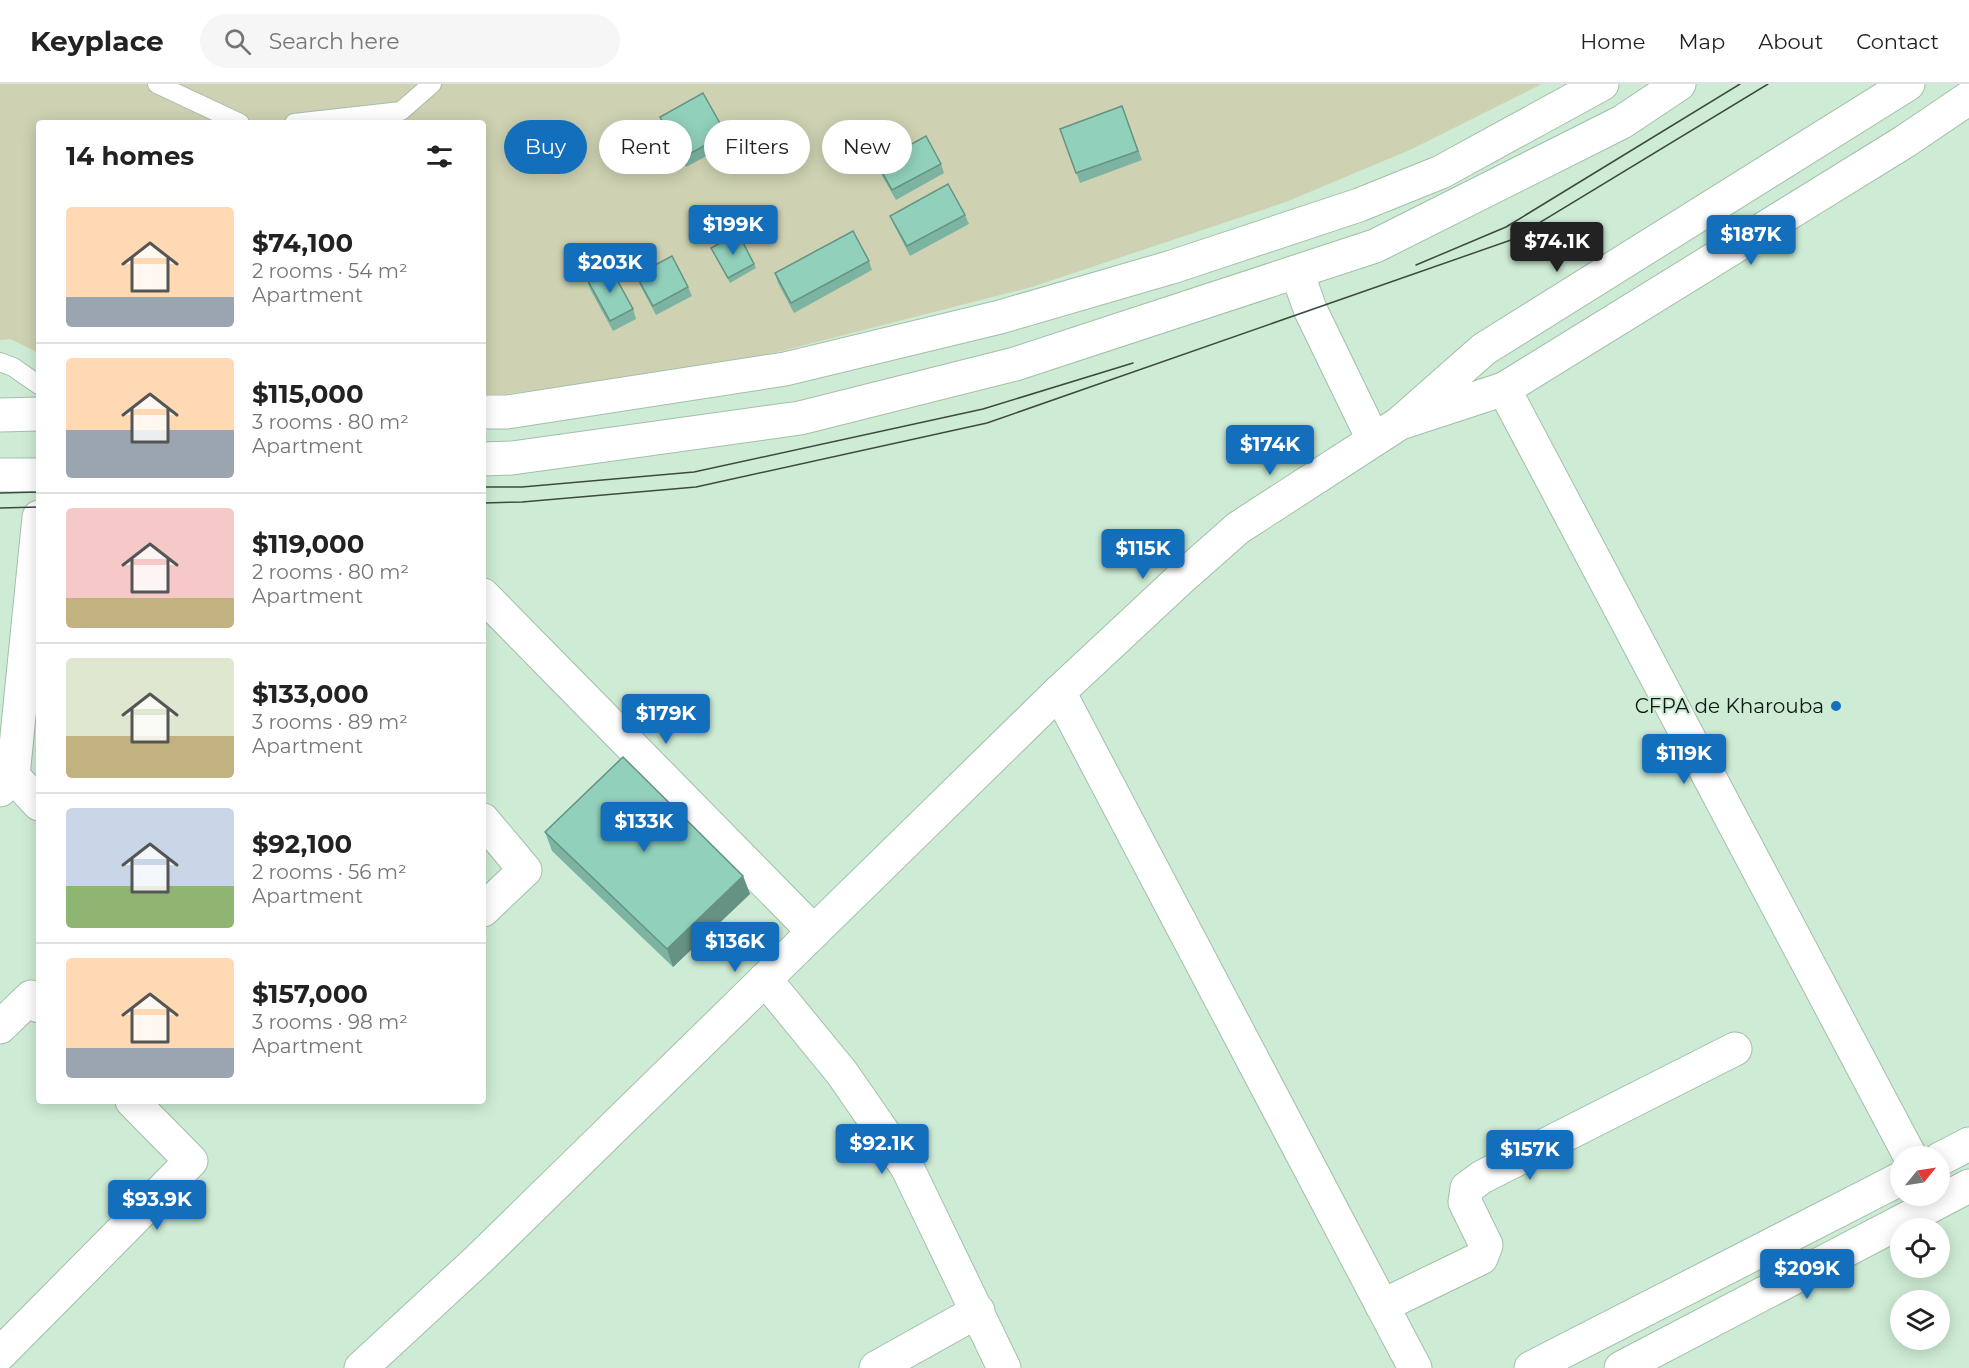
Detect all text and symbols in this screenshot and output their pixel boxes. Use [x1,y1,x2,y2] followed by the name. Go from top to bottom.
[200,14,620,68] search box
[30,24,164,58] text: Keyplace
[221,25,254,58] icon: search
[269,28,400,55] text: Search here
[1580,29,1645,54] text: Home
[1678,29,1725,54] text: Map
[1758,29,1823,54] text: About
[1856,29,1939,54] text: Contact
[504,120,587,174] chip: Buy
[599,120,692,174] chip: Rent
[704,120,810,174] chip: Filters
[822,120,912,174] chip: New
[66,140,194,172] text: 14 homes
[423,140,456,173] icon: filters
[691,205,775,256] pin: $199K
[703,212,763,236] text: $199K
[1709,215,1793,266] pin: $187K
[1508,222,1606,273] pin: $74.1K
[1721,222,1781,246] text: $187K
[252,227,353,259] text: $74,100
[1524,229,1590,253] text: $74.1K
[114,231,186,303] icon: home
[568,243,652,294] pin: $203K
[578,250,642,274] text: $203K
[252,259,408,283] text: 2 rooms · 54 m²
[252,283,363,307] text: Apartment
[252,378,364,410] text: $115,000
[114,382,186,454] icon: home
[252,410,409,434] text: 3 rooms · 80 m²
[1228,425,1312,476] pin: $174K
[1240,432,1300,456] text: $174K
[252,434,363,458] text: Apartment
[252,528,364,560] text: $119,000
[1101,529,1185,580] pin: $115K
[114,532,186,604] icon: home
[1116,536,1170,560] text: $115K
[252,560,409,584] text: 2 rooms · 80 m²
[252,584,363,608] text: Apartment
[252,678,369,710] text: $133,000
[114,682,186,754] icon: home
[624,694,708,745] pin: $179K
[1635,694,1824,718] place label: CFPA de Kharouba
[1829,699,1843,713] marker: CFPA de Kharouba
[636,701,696,725] text: $179K
[252,710,408,734] text: 3 rooms · 89 m²
[252,734,363,758] text: Apartment
[1642,734,1726,785] pin: $119K
[1656,741,1712,765] text: $119K
[602,802,686,853] pin: $133K
[615,809,673,833] text: $133K
[252,828,352,860] text: $92,100
[114,832,186,904] icon: home
[252,860,407,884] text: 2 rooms · 56 m²
[252,884,363,908] text: Apartment
[693,922,777,973] pin: $136K
[705,929,765,953] text: $136K
[252,978,368,1010] text: $157,000
[114,982,186,1054] icon: home
[252,1010,408,1034] text: 3 rooms · 98 m²
[252,1034,363,1058] text: Apartment
[833,1124,931,1175] pin: $92.1K
[1488,1130,1572,1181] pin: $157K
[850,1131,914,1155] text: $92.1K
[1500,1137,1560,1161] text: $157K
[1890,1146,1950,1206] north arrow
[1890,1146,1950,1350] map controls
[108,1180,206,1231] pin: $93.9K
[122,1187,192,1211] text: $93.9K
[1890,1218,1950,1278] button: locate
[1765,1249,1849,1300] pin: $209K
[1774,1256,1840,1280] text: $209K
[1890,1290,1950,1350] button: layers

